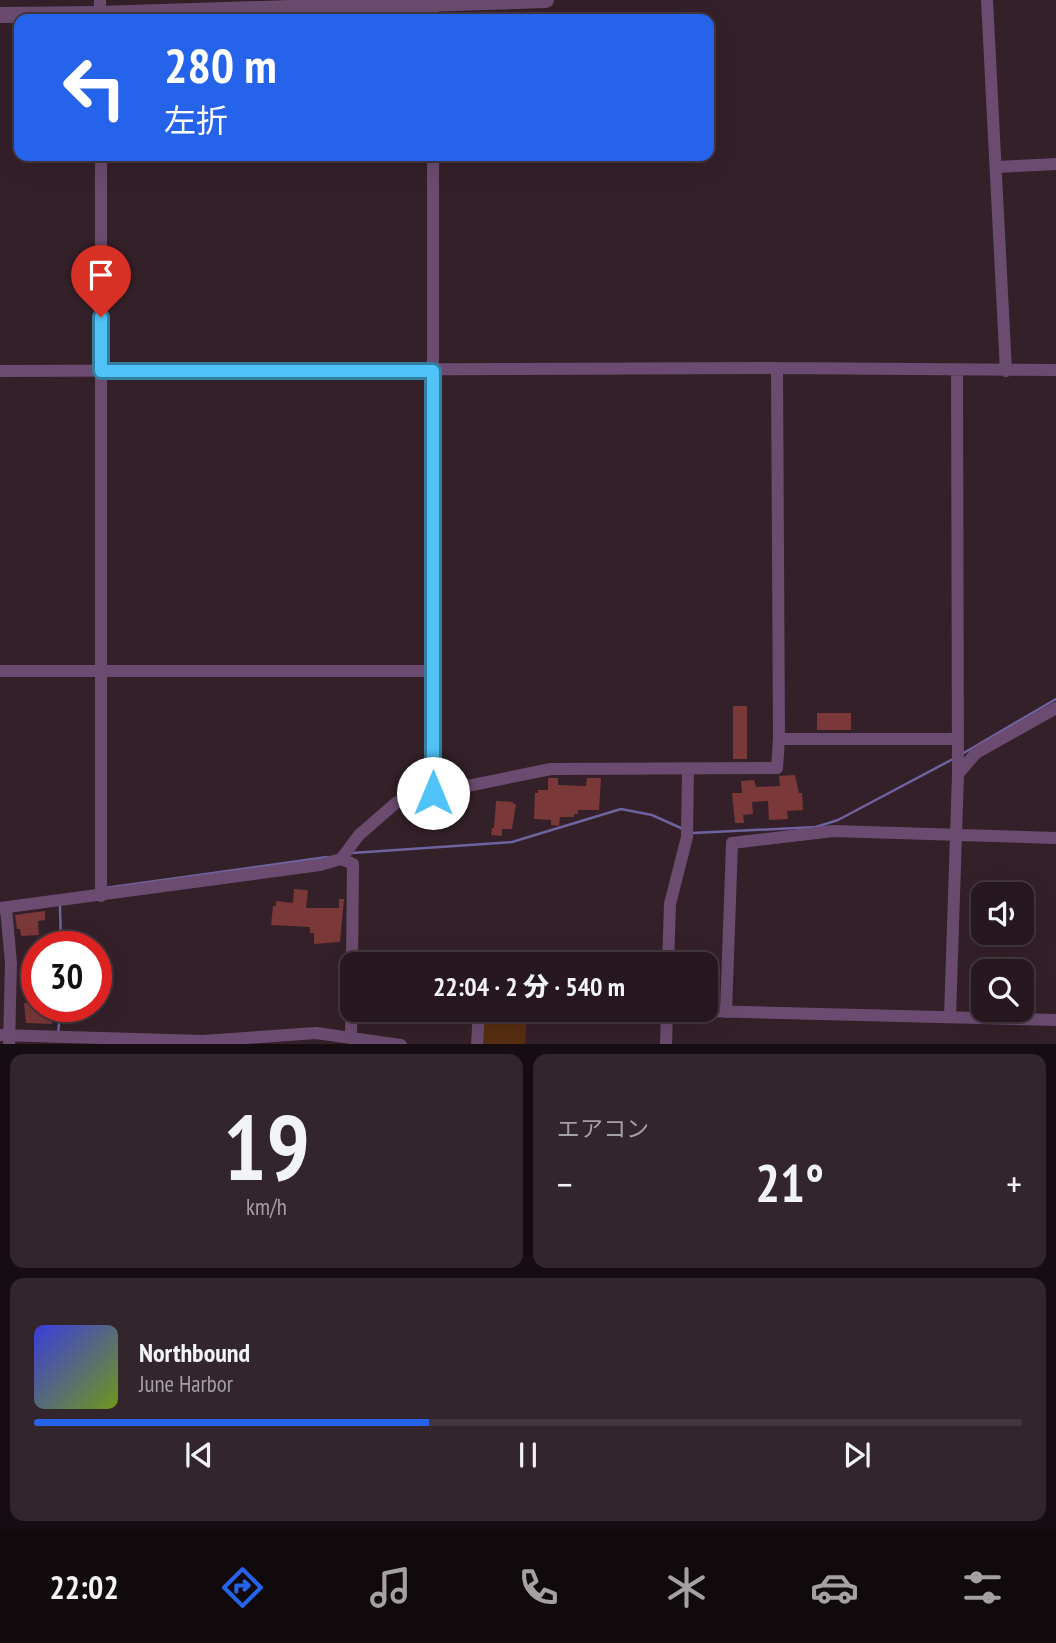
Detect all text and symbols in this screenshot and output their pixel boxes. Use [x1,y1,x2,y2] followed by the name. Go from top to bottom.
[164,33,277,97] text: 280 m
[49,42,140,133] icon: left
[164,99,228,141] text: 左折
[71,245,131,317] pin
[82,256,120,294] icon: arrive
[396,756,470,830] position arrow
[971,882,1034,1022] map controls
[971,882,1034,945] button: sound
[21,931,112,1022] speed limit sign: 30
[971,959,1034,1022] button: search
[433,970,625,1003] text: 22:04 · 2 分 · 540 m
[223,1087,310,1205] text: 19
[557,1114,649,1143] text: エアコン
[755,1149,824,1216] text: 21°
[557,1159,573,1208] text: −
[1006,1159,1022,1208] text: +
[246,1192,287,1221] text: km/h
[139,1336,250,1369] text: Northbound
[139,1369,233,1398] text: June Harbor
[180,1436,218,1474] icon: previous
[509,1436,547,1474] icon: pause
[838,1436,876,1474] icon: next
[218,1563,267,1612] icon: directions
[366,1563,415,1612] icon: music
[514,1563,563,1612] icon: phone
[662,1563,711,1612] icon: climate
[810,1563,859,1612] icon: car
[958,1563,1007,1612] icon: filters
[49,1566,119,1608] text: 22:02

